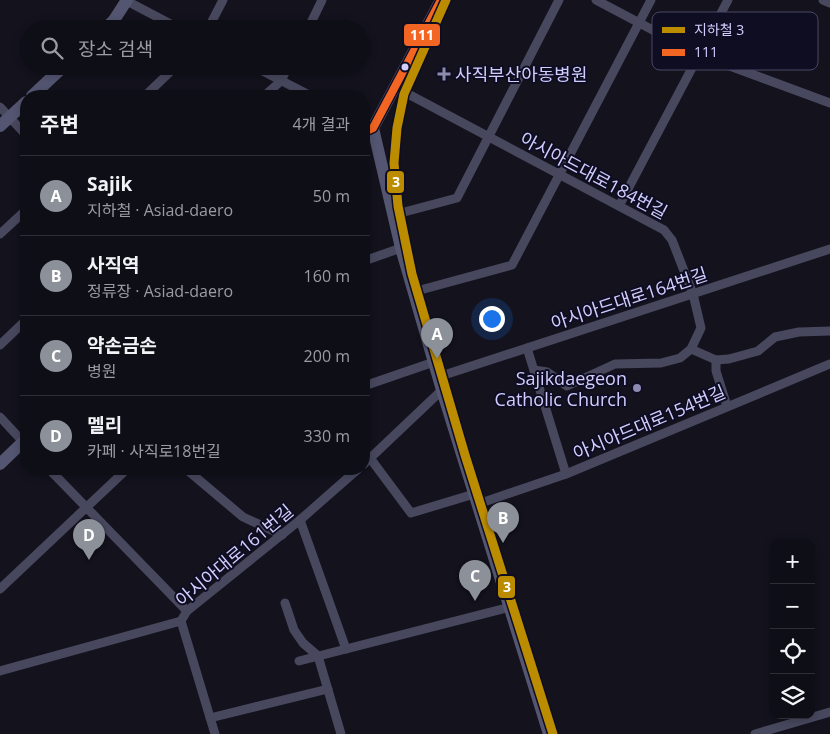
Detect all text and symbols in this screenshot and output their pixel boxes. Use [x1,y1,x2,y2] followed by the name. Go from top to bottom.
[652,12,818,70] legend
[20,20,370,75] search box
[694,20,744,39] text: 지하철 3
[403,23,441,47] line badge: 111
[410,25,434,44] text: 111
[38,34,66,62] icon: search
[78,36,153,62] text: 장소 검색
[694,42,718,61] text: 111
[400,62,410,72] unlabelled marker
[455,62,587,86] place label: 사직부산아동병원
[437,67,451,81] marker: 사직부산아동병원
[40,110,79,138] text: 주변
[293,113,350,135] text: 4개 결과
[516,126,672,224] street label: 아시아드대로184번길
[386,170,405,194] line badge: 3
[87,171,132,197] text: Sajik
[392,172,400,191] text: 3
[50,185,62,207] text: A
[313,185,350,207] text: 50 m
[87,199,233,221] text: 지하철 · Asiad-daero
[87,252,139,278] text: 사직역
[548,261,710,335] street label: 아시아드대로164번길
[51,265,61,287] text: B
[304,265,350,287] text: 160 m
[87,280,233,302] text: 정류장 · Asiad-daero
[479,306,505,332] your location
[421,318,453,359] pin: A
[87,332,157,358] text: 약손금손
[51,345,61,367] text: C
[304,345,350,367] text: 200 m
[87,360,116,382] text: 병원
[495,366,627,411] place label: Sajikdaegeon Catholic Church
[569,379,729,465] street label: 아시아드대로154번길
[631,382,643,394] marker: Sajikdaegeon Catholic Church
[87,412,122,438] text: 멜리
[50,425,62,447] text: D
[304,425,350,447] text: 330 m
[87,440,221,462] text: 카페 · 사직로18번길
[170,499,298,611] street label: 아시아대로161번길
[487,502,519,543] pin: B
[73,519,105,560] pin: D
[770,539,815,719] map controls
[770,539,815,584] button: +
[459,560,491,601] pin: C
[497,575,516,599] line badge: 3
[503,577,511,596] text: 3
[770,584,815,629] button: −
[770,629,815,674] button: locate
[770,674,815,719] button: layers

